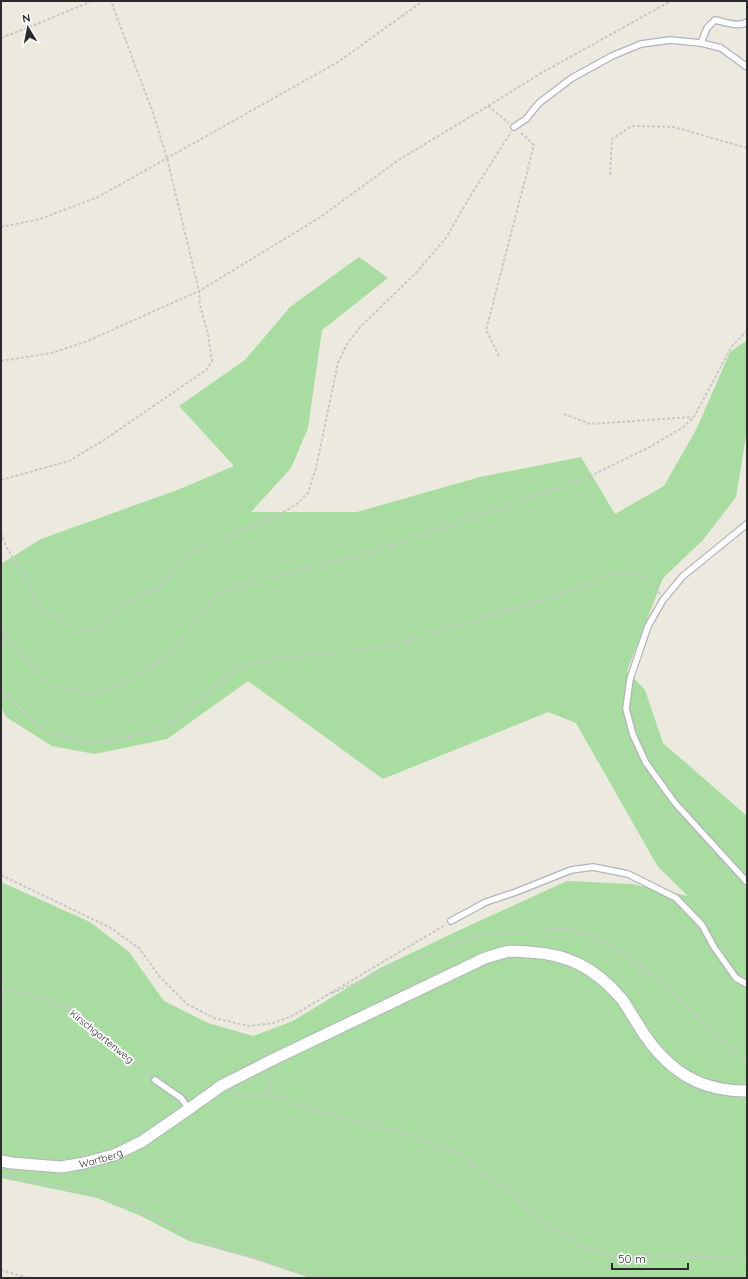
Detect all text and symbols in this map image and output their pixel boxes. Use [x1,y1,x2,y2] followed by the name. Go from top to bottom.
[8,8,48,48] north arrow
[21,11,31,26] text: N
[67,1007,136,1066] street label: Kirschgartenweg
[78,1146,125,1171] street label: Wartberg
[612,1245,688,1271] scale bar
[618,1251,646,1266] text: 50 m

